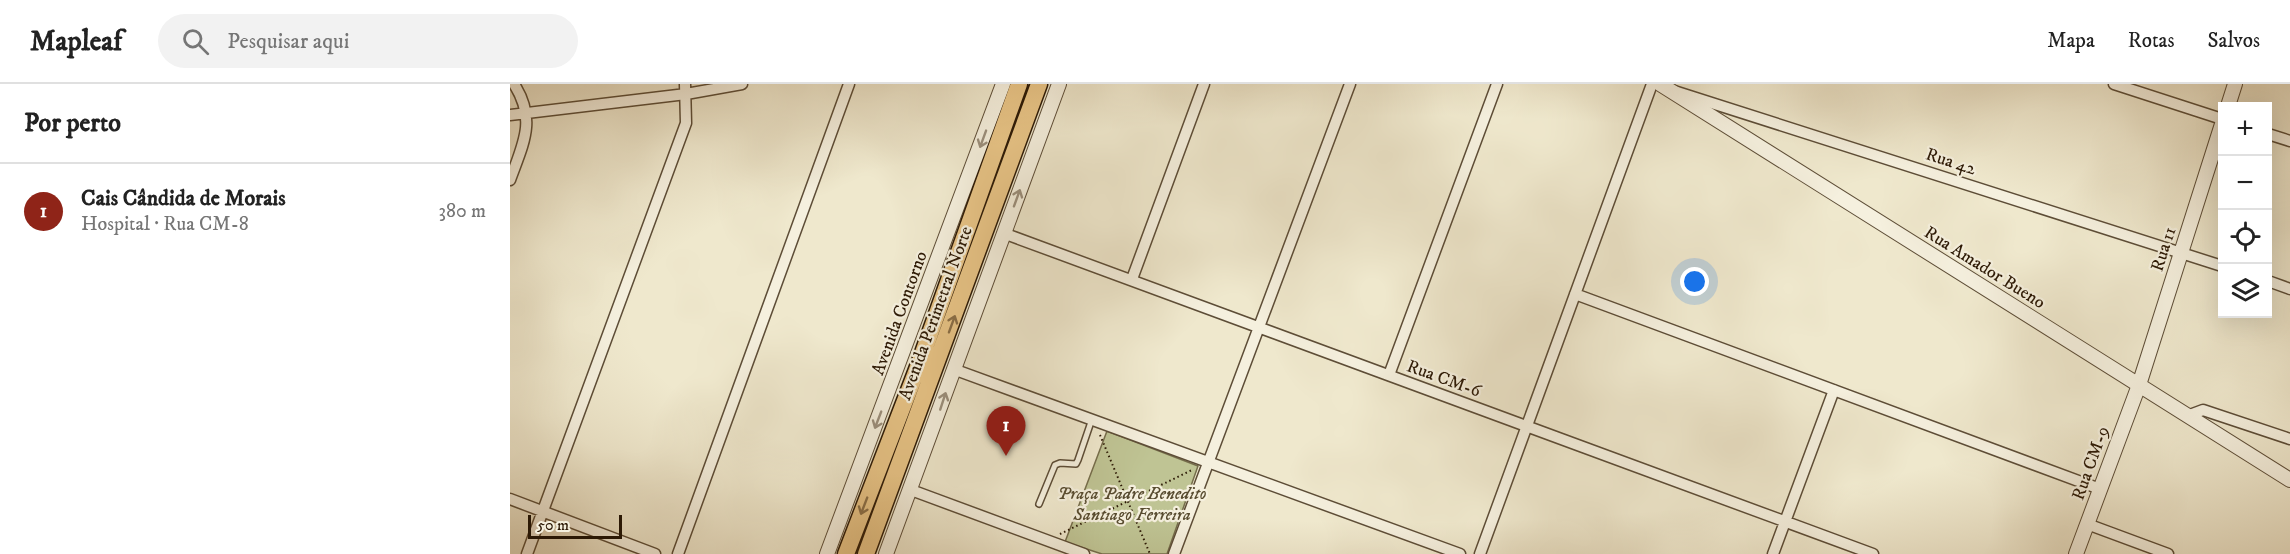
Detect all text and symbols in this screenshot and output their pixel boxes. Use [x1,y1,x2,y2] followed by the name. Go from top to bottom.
[158,14,578,68] search box
[30,24,122,59] text: Mapleaf
[179,25,212,58] icon: search
[227,28,349,55] text: Pesquisar aqui
[2047,28,2095,54] text: Mapa
[2128,28,2175,54] text: Rotas
[2208,28,2260,54] text: Salvos
[2218,102,2272,318] map controls
[2218,102,2272,156] button: +
[24,107,121,140] text: Por perto
[976,129,987,148] one-way arrow
[1923,144,1979,180] street label: Rua 42
[2218,156,2272,210] button: −
[81,185,286,212] text: Cais Cândida de Morais
[1012,189,1023,207] one-way arrow
[40,199,47,224] text: 1
[438,199,486,224] text: 380 m
[2218,210,2272,264] button: locate
[81,212,249,237] text: Hospital · Rua CM-8
[1920,222,2049,314] street label: Rua Amador Bueno
[894,223,978,403] street label: Avenida Perimetral Norte
[2146,224,2181,274] street label: Rua 11
[867,248,933,378] street label: Avenida Contorno
[2218,264,2272,318] button: layers
[1680,267,1709,296] your location
[947,315,958,334] one-way arrow
[1404,355,1484,403] street label: Rua CM-6
[939,392,950,411] one-way arrow
[986,406,1026,456] pin: 1
[872,410,883,429] one-way arrow
[2067,423,2114,503] street label: Rua CM-9
[1057,483,1207,526] park label: Praça Padre Benedito Santiago Ferreira
[858,497,869,515] one-way arrow
[528,512,622,540] scale bar
[537,515,569,535] text: 50 m

